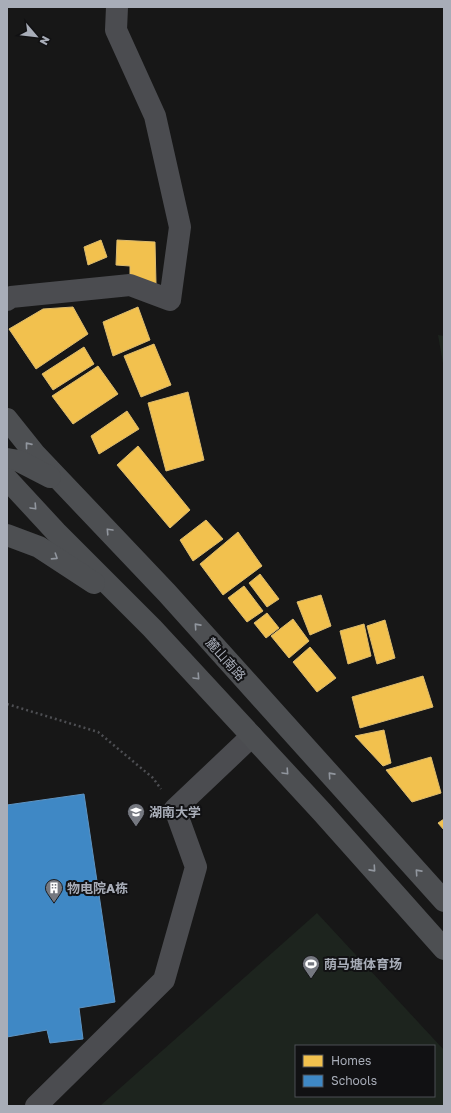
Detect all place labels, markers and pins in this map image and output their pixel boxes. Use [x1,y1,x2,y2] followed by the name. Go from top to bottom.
[126,802,146,827] school or university icon: 湖南大学
[149,804,201,820] place label: 湖南大学
[44,878,64,903] building icon: 物电院A栋
[67,880,128,896] place label: 物电院A栋
[301,954,321,979] sports icon: 荫马塘体育场
[324,956,402,972] place label: 荫马塘体育场

